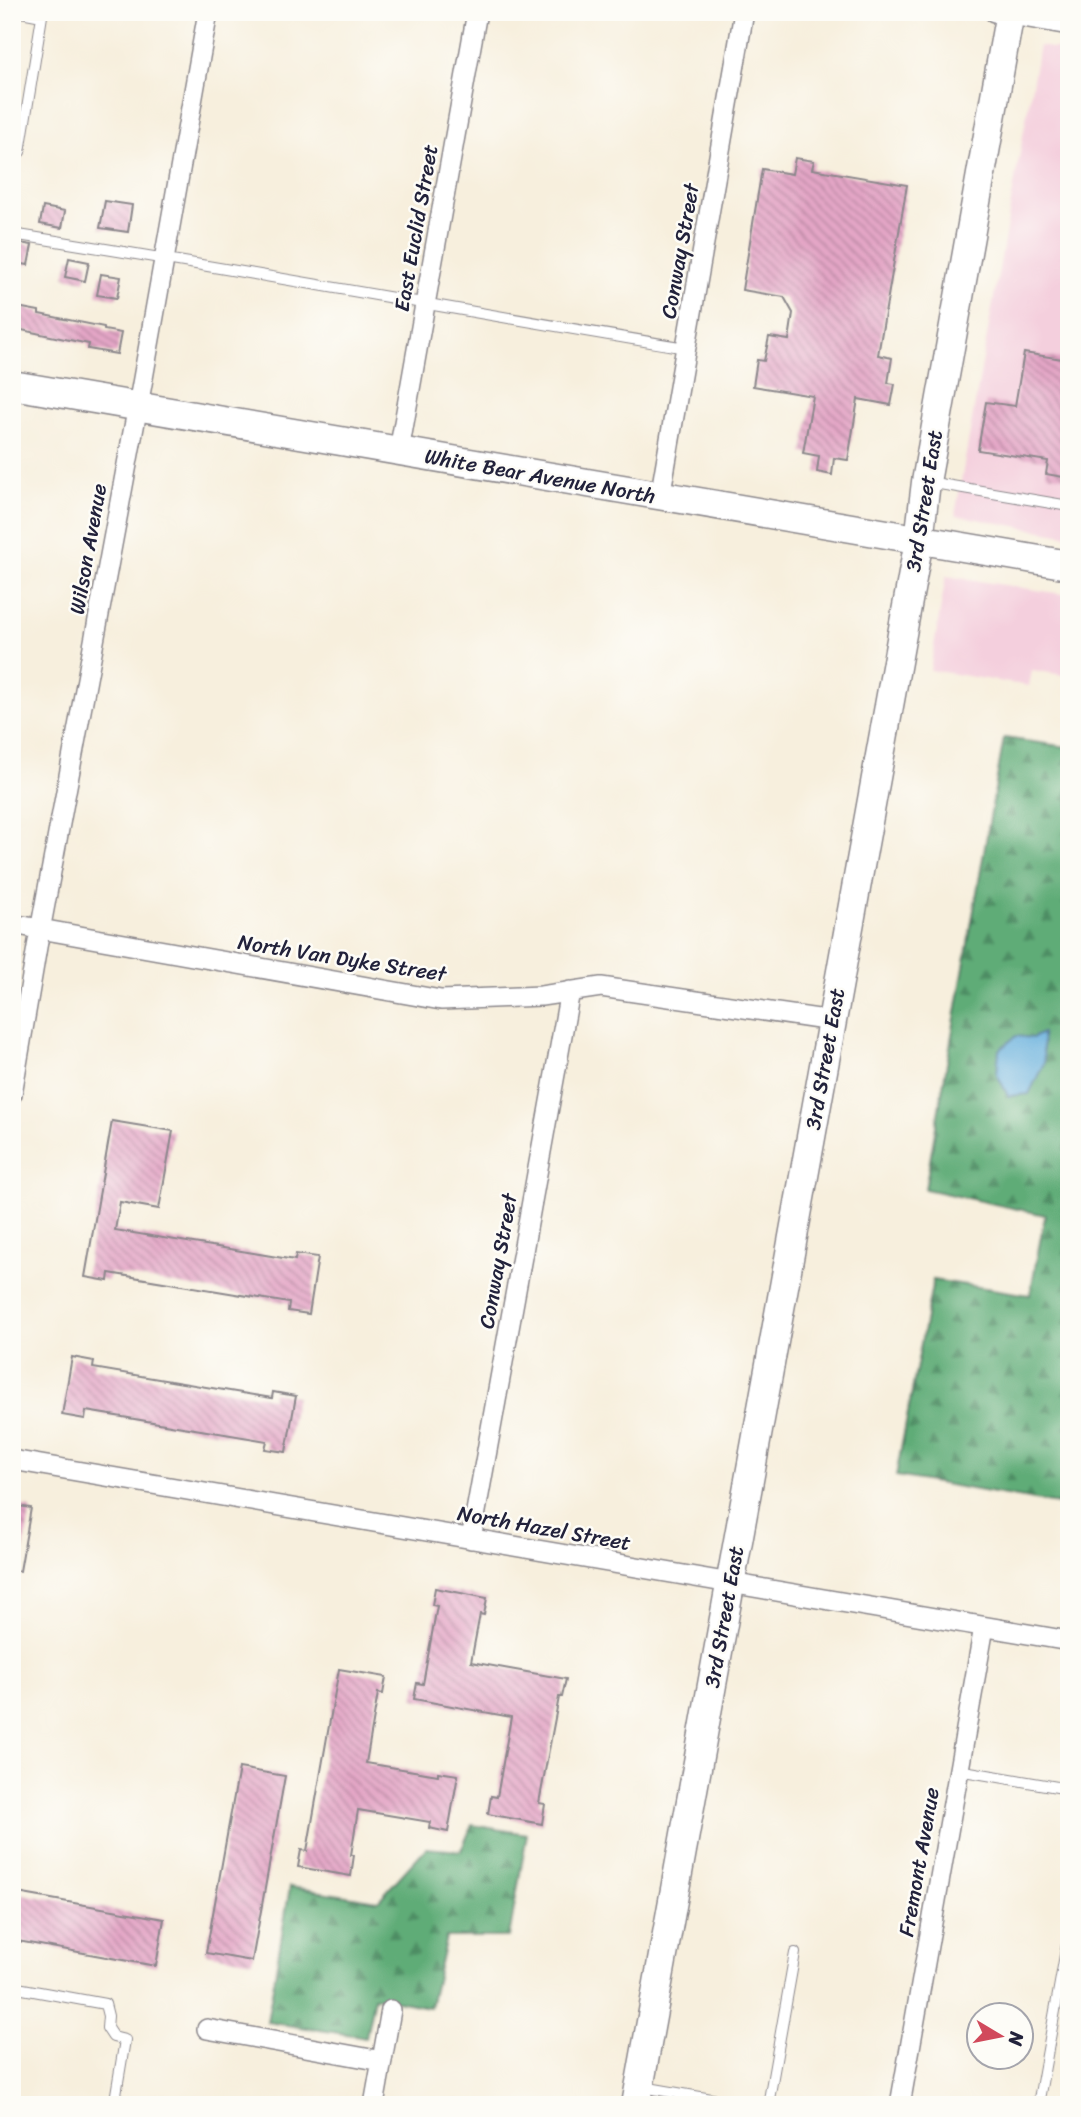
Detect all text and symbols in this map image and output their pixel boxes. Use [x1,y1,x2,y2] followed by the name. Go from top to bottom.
[383,141,449,315] street label: East Euclid Street
[649,179,711,322] street label: Conway Street
[894,427,954,575] street label: 3rd Street East
[422,437,658,515] street label: White Bear Avenue North
[58,480,118,617] street label: Wilson Avenue
[235,923,450,993] street label: North Van Dyke Street
[794,985,856,1133] street label: 3rd Street East
[467,1189,529,1332] street label: Conway Street
[454,1494,634,1562] street label: North Hazel Street
[693,1543,755,1691] street label: 3rd Street East
[887,1784,951,1940] street label: Fremont Avenue
[965,2002,1036,2072] north arrow
[999,2029,1034,2049] text: N

